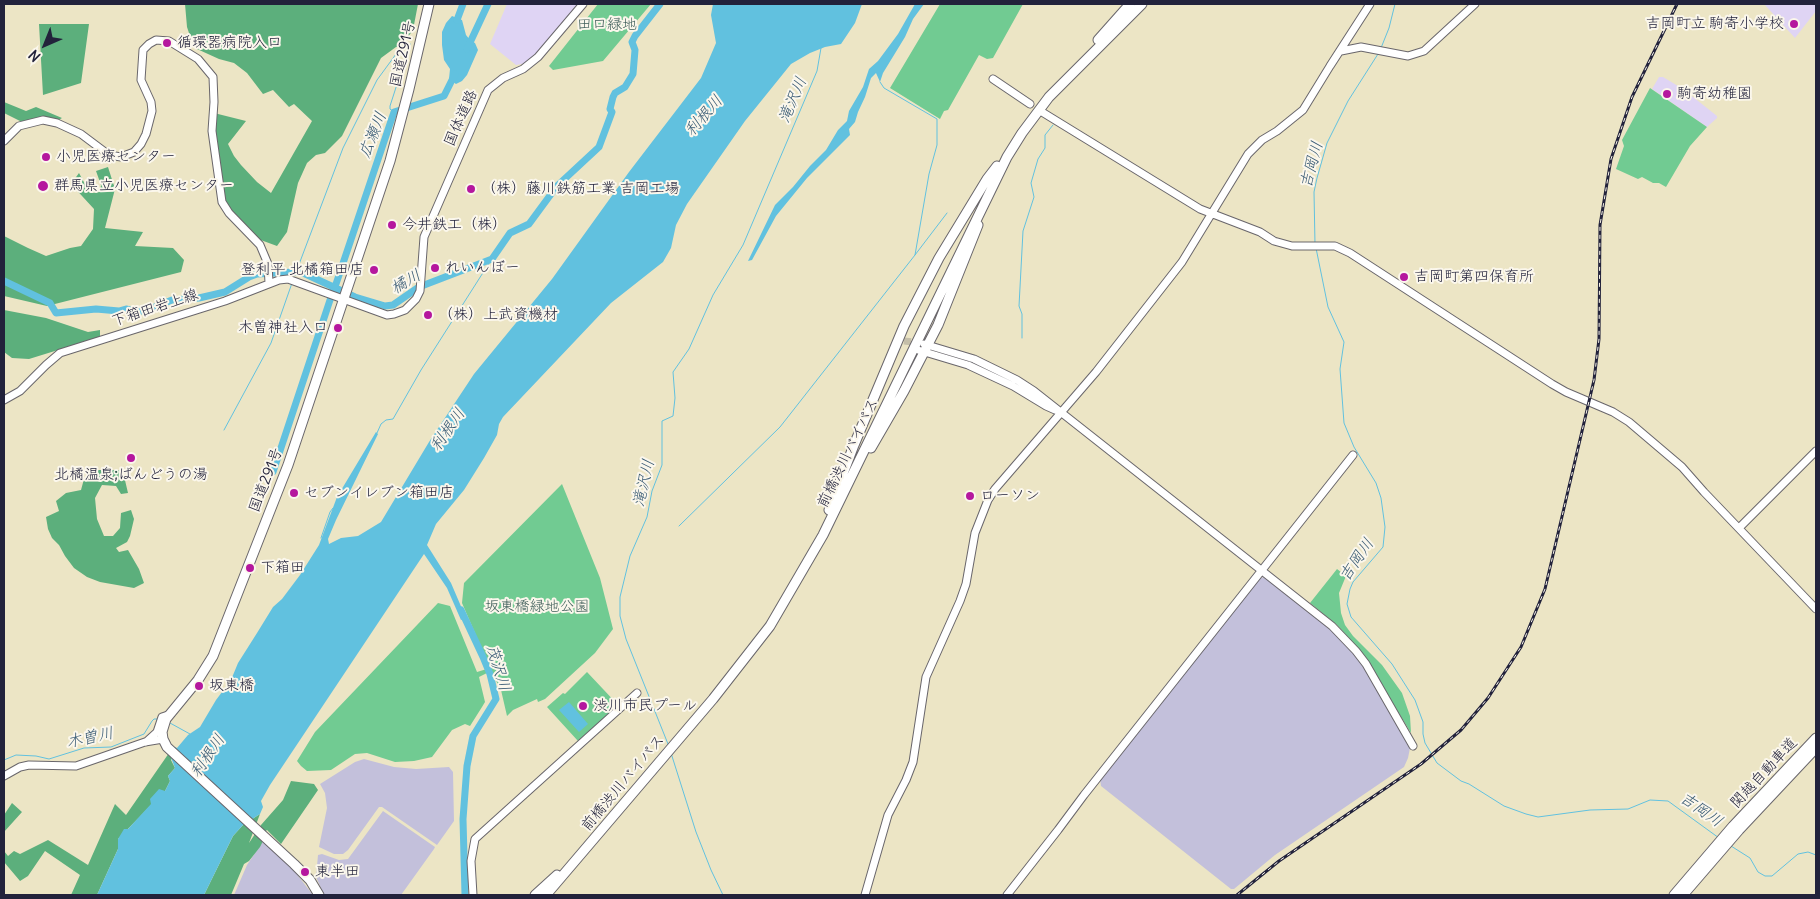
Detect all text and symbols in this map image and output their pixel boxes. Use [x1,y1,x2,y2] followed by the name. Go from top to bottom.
[1645,15,1784,33] place label: 吉岡町立 駒寄小学校
[577,16,637,34] park label: 田口緑地
[1788,18,1800,30] marker: 吉岡町立 駒寄小学校
[387,19,419,89] street label: 国道291号
[20,20,70,70] north arrow
[177,34,282,52] place label: 循環器病院入口
[161,37,173,49] marker: 循環器病院入口
[25,46,44,66] text: N
[775,74,811,126] water label: 滝沢川
[1677,85,1752,103] place label: 駒寄幼稚園
[441,87,481,149] street label: 国体道路
[1661,88,1673,100] marker: 駒寄幼稚園
[681,92,727,140] water label: 利根川
[355,109,391,161] water label: 広瀬川
[1297,139,1327,191] water label: 吉岡川
[56,148,176,166] place label: 小児医療センター
[40,151,52,163] marker: 小児医療センター
[54,177,234,195] place label: 群馬県立小児医療センター
[36,179,50,193] marker: 群馬県立小児医療センター
[481,180,680,198] place label: （株）藤川鉄筋工業 吉岡工場
[465,183,477,195] marker: （株）藤川鉄筋工業 吉岡工場
[402,216,507,234] place label: 今井鉄工（株）
[386,219,398,231] marker: 今井鉄工（株）
[445,259,520,277] place label: れいんぼー
[240,261,364,279] place label: 登利平 北橘箱田店
[429,262,441,274] marker: れいんぼー
[368,264,380,276] marker: 登利平 北橘箱田店
[387,266,425,298] water label: 橘川
[1414,268,1534,286] place label: 吉岡町第四保育所
[1398,271,1410,283] marker: 吉岡町第四保育所
[109,286,201,330] street label: 下箱田岩上線
[438,306,558,324] place label: （株）上武資機材
[422,309,434,321] marker: （株）上武資機材
[238,319,328,337] place label: 木曽神社入口
[332,322,344,334] marker: 木曽神社入口
[814,395,882,511] street label: 前橋渋川バイパス
[426,405,470,455] water label: 利根川
[245,445,287,515] street label: 国道291号
[125,452,137,464] marker: 北橘温泉;ばんどうの湯
[629,457,659,509] water label: 滝沢川
[54,466,208,484] place label: 北橘温泉;ばんどうの湯
[304,484,454,502] place label: セブンイレブン箱田店
[288,487,300,499] marker: セブンイレブン箱田店
[980,487,1040,505] place label: ローソン
[964,490,976,502] marker: ローソン
[1336,535,1378,585] water label: 吉岡川
[260,559,305,577] place label: 下箱田
[244,562,256,574] marker: 下箱田
[485,598,589,616] park label: 坂東橋緑地公園
[482,642,514,694] water label: 茂沢川
[209,677,254,695] place label: 坂東橋
[193,680,205,692] marker: 坂東橋
[593,697,697,715] place label: 渋川市民プール
[577,700,589,712] marker: 渋川市民プール
[65,724,115,752] water label: 木曽川
[187,731,229,781] water label: 利根川
[578,731,668,835] street label: 前橋渋川バイパス
[1727,734,1801,812] street label: 関越自動車道
[1676,788,1726,832] water label: 吉岡川
[315,863,360,881] place label: 東半田
[299,866,311,878] marker: 東半田

